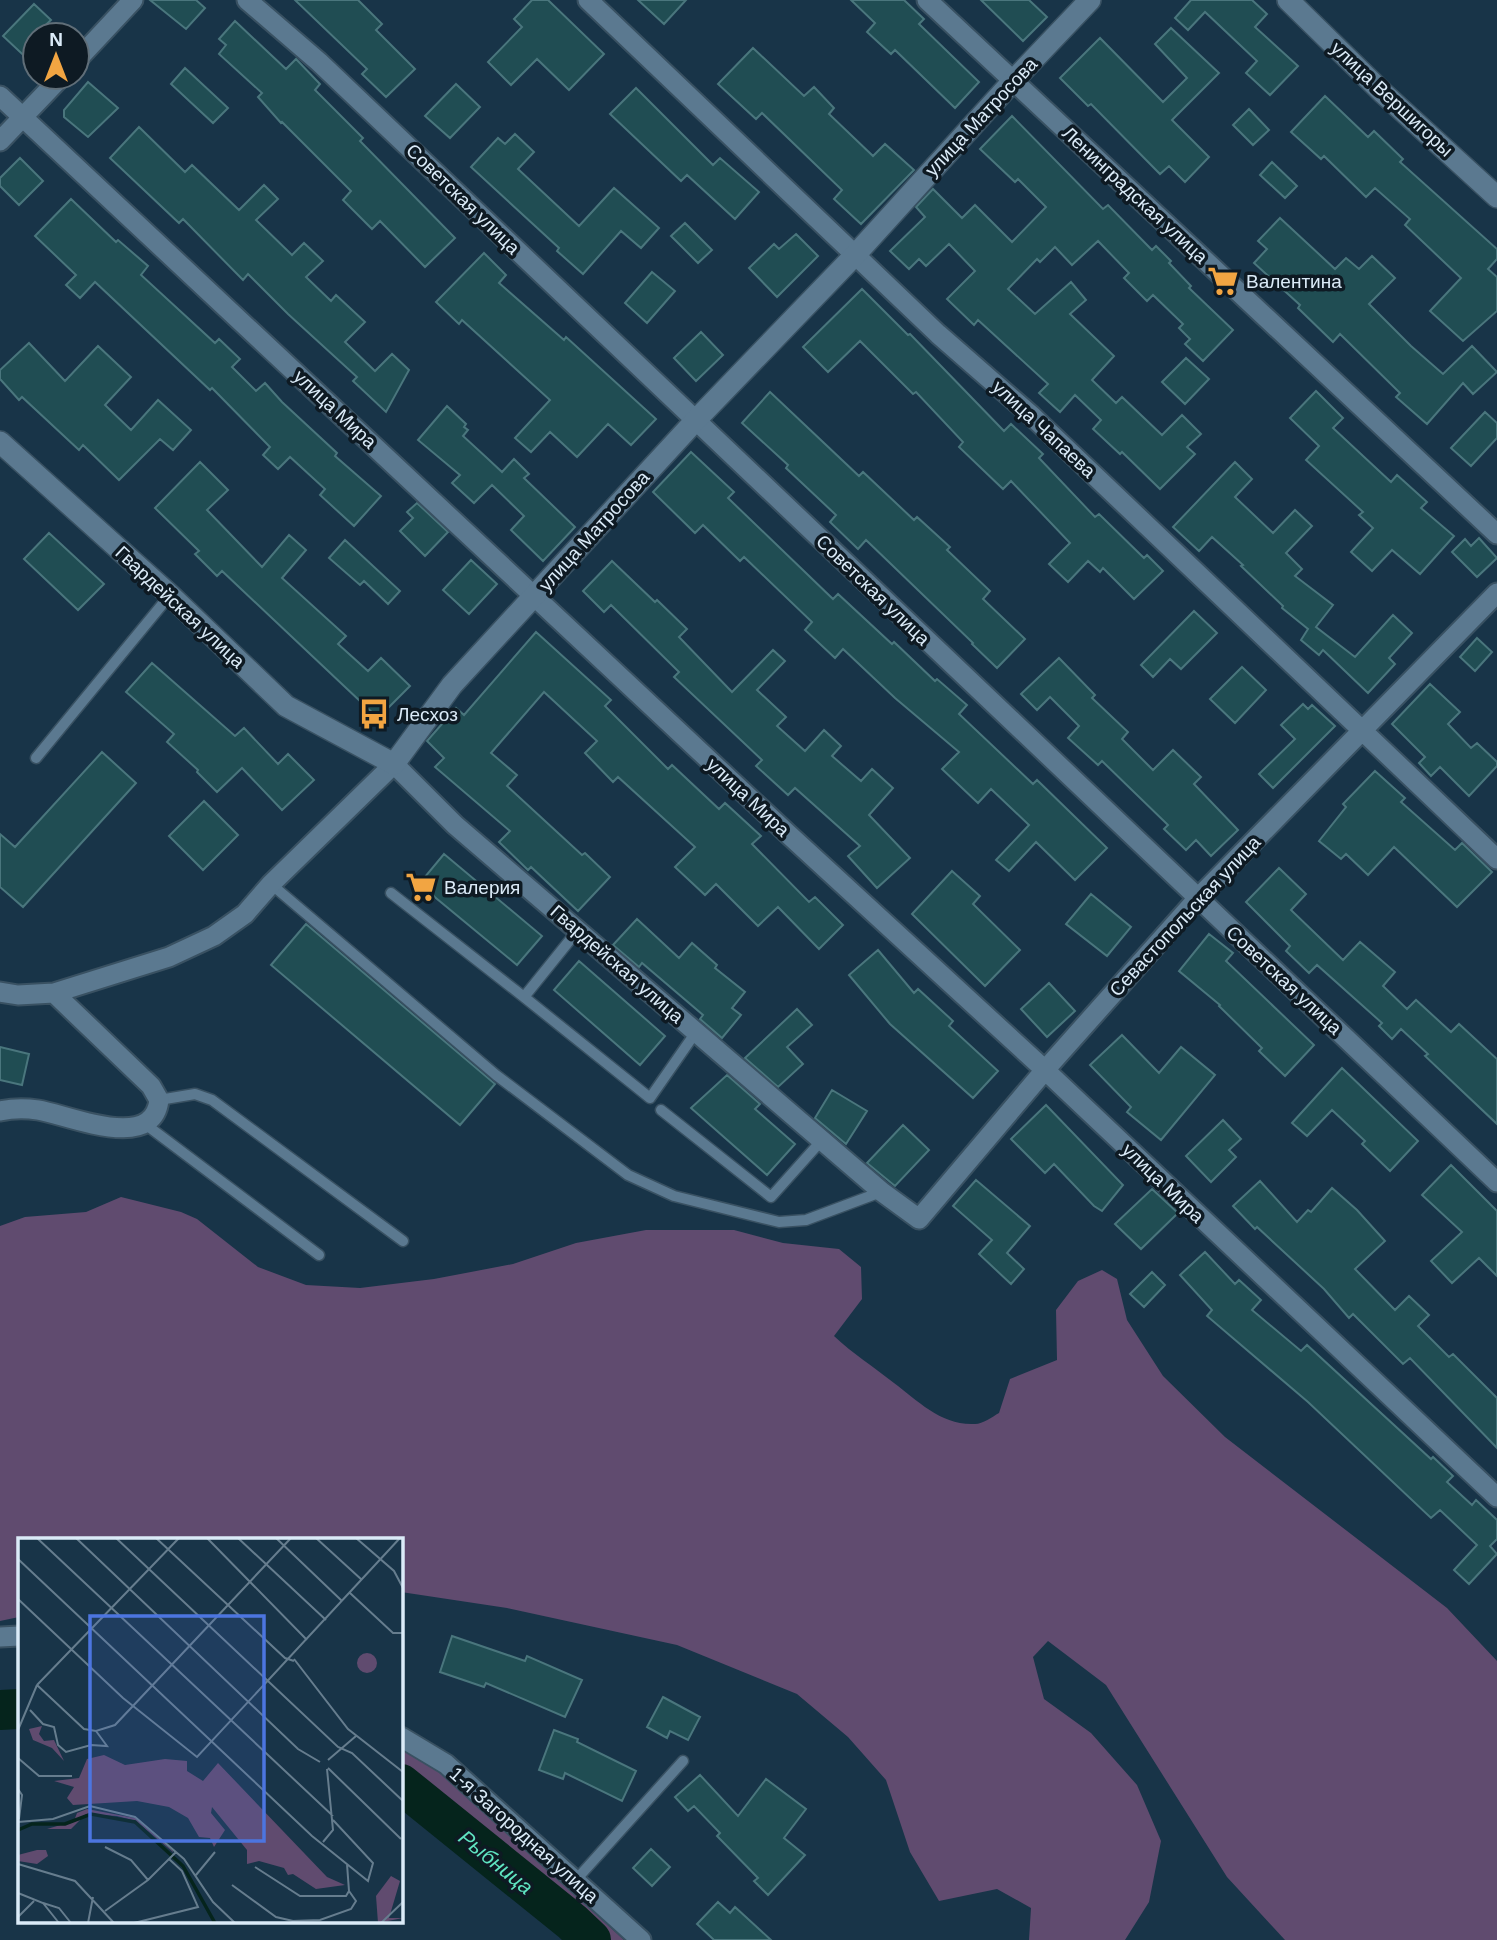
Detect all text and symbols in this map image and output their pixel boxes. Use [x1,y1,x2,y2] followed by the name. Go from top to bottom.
[21,21,91,91] north arrow
[49,29,63,50] text: N
[1327,37,1457,161] street label: улица Вершигоры
[921,53,1042,181] street label: улица Матросова
[1058,122,1212,268] street label: Ленинградская улица
[402,140,524,259] street label: Советская улица
[1206,264,1240,298] supermarket icon: Валентина
[1246,271,1342,292] place label: Валентина
[289,365,381,453] street label: улица Мира
[988,376,1100,482] street label: улица Чапаева
[535,466,654,595] street label: улица Матросова
[812,531,934,650] street label: Советская улица
[111,542,249,672] street label: Гвардейская улица
[357,697,391,731] bus stop icon: Лесхоз
[397,704,458,725] place label: Лесхоз
[702,753,794,841] street label: улица Мира
[1105,831,1265,1000] street label: Севастопольская улица
[404,870,438,904] supermarket icon: Валерия
[444,877,520,898] place label: Валерия
[546,901,688,1028] street label: Гвардейская улица
[1222,921,1346,1039] street label: Советская улица
[1118,1139,1208,1227] street label: улица Мира
[18,1538,402,1923] inset map
[446,1763,603,1907] street label: 1-я Загородная улица
[454,1825,538,1899] water label: Рыбница

